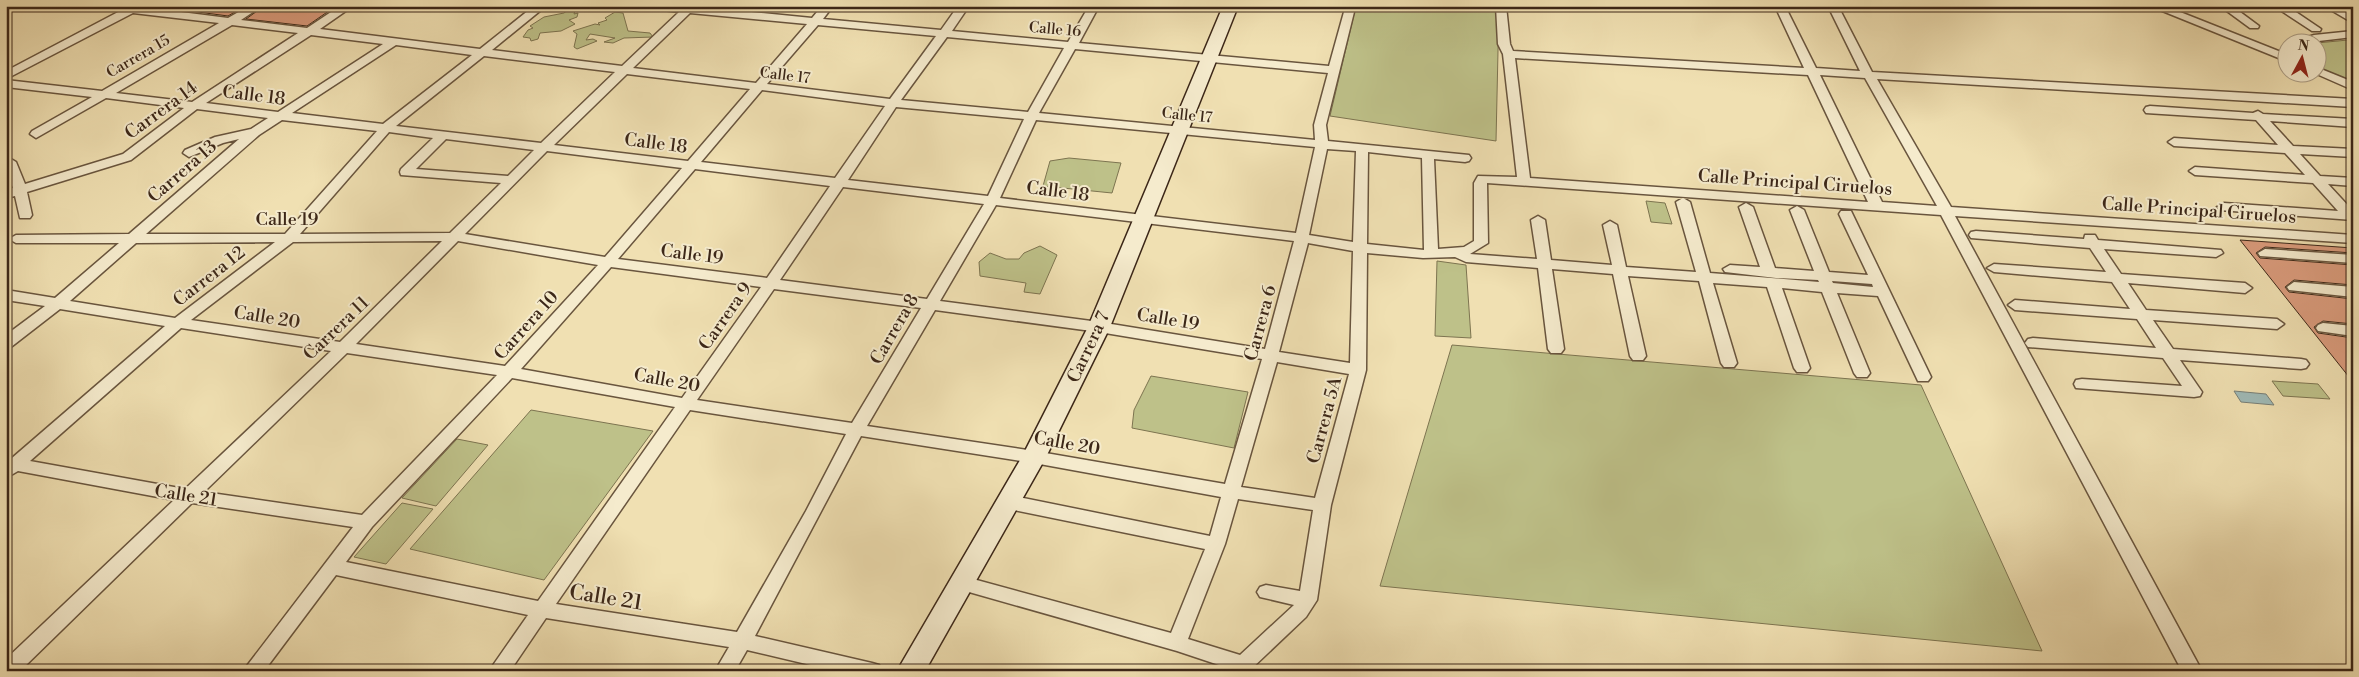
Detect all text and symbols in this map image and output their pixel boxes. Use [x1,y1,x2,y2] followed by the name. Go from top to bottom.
[1028,18,1082,41] street label: Calle 16
[103,31,174,82] street label: Carrera 15
[2276,32,2326,82] north arrow
[2297,36,2310,56] text: N
[759,63,812,88] street label: Calle 17
[120,76,203,145] street label: Carrera 14
[221,80,287,111] street label: Calle 18
[1161,103,1214,128] street label: Calle 17
[623,128,689,159] street label: Calle 18
[143,135,222,208] street label: Carrera 13
[1697,164,1893,201] street label: Calle Principal Ciruelos
[1025,176,1091,207] street label: Calle 18
[2101,192,2297,229] street label: Calle Principal Ciruelos
[256,208,319,231] street label: Calle 19
[659,239,725,270] street label: Calle 19
[169,241,250,312] street label: Carrera 12
[694,278,757,355] street label: Carrera 9
[1239,283,1282,364] street label: Carrera 6
[489,286,564,365] street label: Carrera 10
[865,290,924,369] street label: Carrera 8
[299,291,374,365] street label: Carrera 11
[232,301,302,334] street label: Calle 20
[1135,303,1201,336] street label: Calle 19
[1062,308,1115,386] street label: Carrera 7
[632,363,702,398] street label: Calle 20
[1302,373,1347,466] street label: Carrera 5A
[1032,426,1102,461] street label: Calle 20
[153,479,219,512] street label: Calle 21
[567,579,644,617] street label: Calle 21

